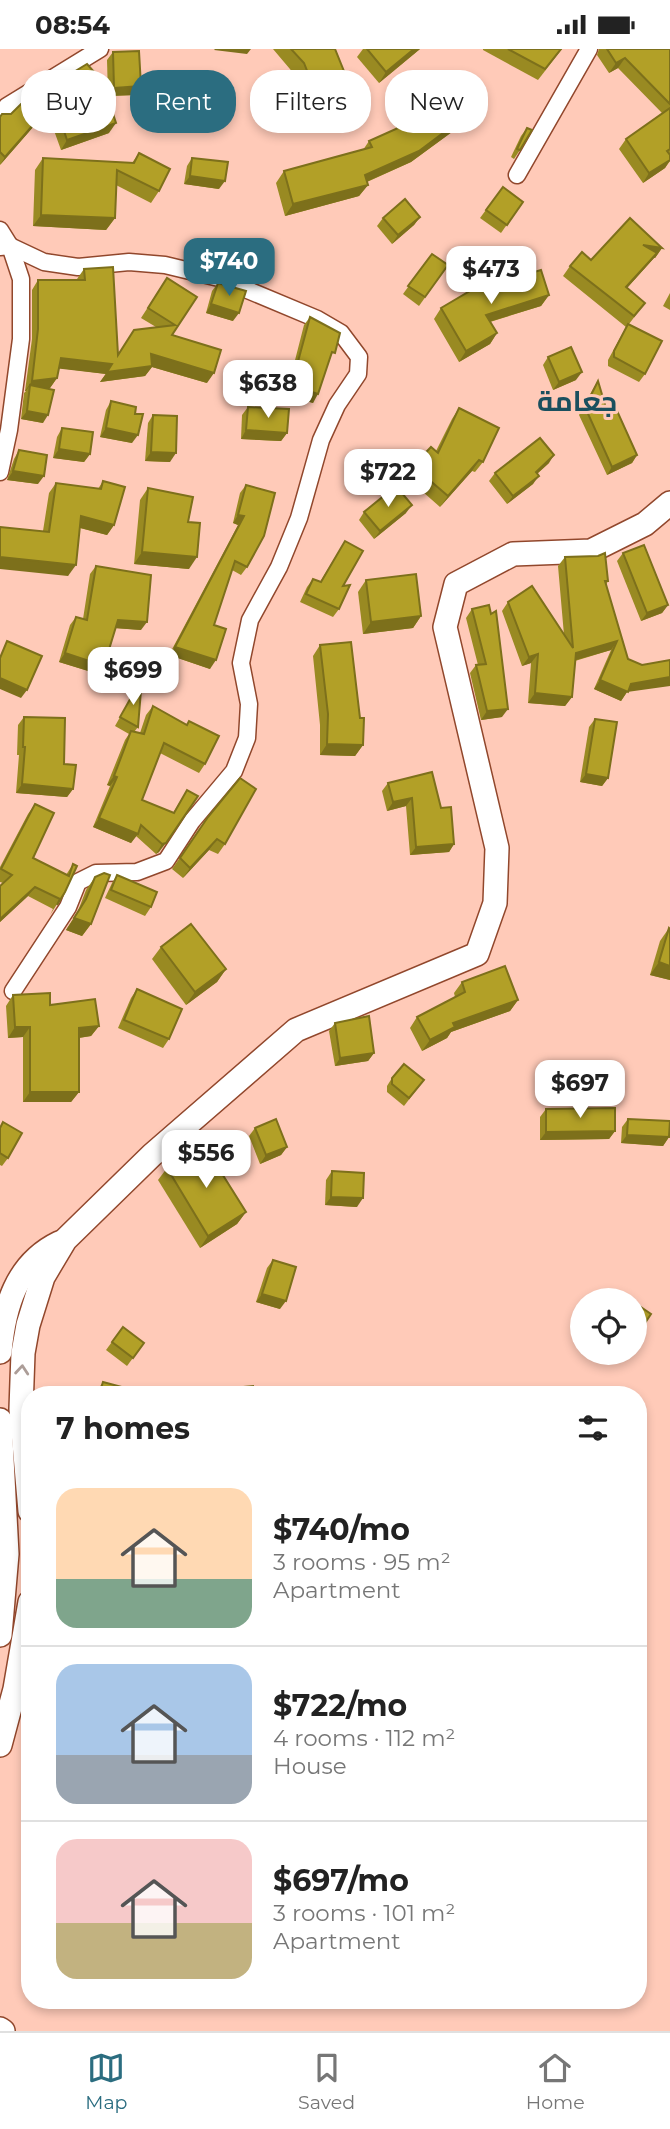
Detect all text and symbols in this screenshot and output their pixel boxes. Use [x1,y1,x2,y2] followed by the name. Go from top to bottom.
[35,9,110,41] text: 08:54
[21,70,116,133] chip: Buy
[130,70,236,133] chip: Rent
[250,70,371,133] chip: Filters
[385,70,488,133] chip: New
[188,239,270,298] pin: $740
[200,247,258,275] text: $740
[450,247,532,306] pin: $473
[462,255,520,283] text: $473
[227,361,309,420] pin: $638
[239,369,297,397] text: $638
[537,384,617,418] district label: جعامة
[347,449,429,509] pin: $722
[360,458,416,486] text: $722
[92,647,174,707] pin: $699
[104,656,162,684] text: $699
[539,1061,621,1120] pin: $697
[551,1069,609,1097] text: $697
[165,1131,247,1190] pin: $556
[178,1139,234,1167] text: $556
[570,1288,647,1365] map controls
[570,1288,647,1365] button: locate
[14,1364,29,1375] one-way arrow
[574,1409,612,1447] icon: filters
[56,1410,190,1447] text: 7 homes
[273,1511,410,1548] text: $740/mo
[112,1516,196,1600] icon: home
[273,1548,451,1576] text: 3 rooms · 95 m²
[273,1576,401,1604] text: Apartment
[273,1687,407,1724] text: $722/mo
[112,1692,196,1776] icon: home
[273,1724,455,1752] text: 4 rooms · 112 m²
[273,1752,347,1780] text: House
[273,1862,409,1899] text: $697/mo
[112,1867,196,1951] icon: home
[273,1899,455,1927] text: 3 rooms · 101 m²
[273,1927,401,1955] text: Apartment
[85,2049,128,2114] tab: Map
[298,2049,355,2114] tab: Saved
[526,2049,585,2114] tab: Home

